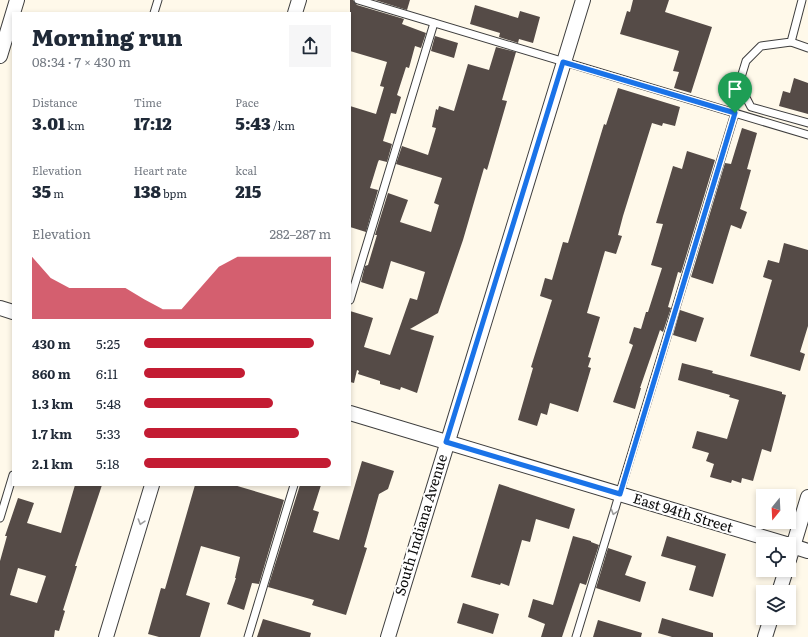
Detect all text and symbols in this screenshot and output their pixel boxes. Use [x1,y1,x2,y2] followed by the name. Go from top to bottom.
[32,20,182,53] text: Morning run
[289,25,331,67] button: share
[32,52,131,71] text: 08:34 · 7 × 430 m
[718,72,752,113] pin
[724,78,746,100] icon: arrive
[32,94,77,110] text: Distance
[134,94,162,110] text: Time
[235,94,259,110] text: Pace
[32,110,65,135] text: 3.01
[134,110,172,135] text: 17:12
[235,110,271,135] text: 5:43
[65,117,85,133] text: km
[271,117,295,133] text: /km
[32,162,82,178] text: Elevation
[134,162,187,178] text: Heart rate
[235,162,257,178] text: kcal
[32,178,51,203] text: 35
[134,178,161,203] text: 138
[235,178,261,203] text: 215
[51,185,64,201] text: m
[161,185,187,201] text: bpm
[32,224,91,243] text: Elevation
[269,224,331,243] text: 282–287 m
[32,334,71,353] text: 430 m
[96,334,120,353] text: 5:25
[32,364,71,383] text: 860 m
[96,364,118,383] text: 6:11
[32,394,73,413] text: 1.3 km
[96,394,121,413] text: 5:48
[32,424,72,443] text: 1.7 km
[96,424,121,443] text: 5:33
[389,451,451,598] street label: South Indiana Avenue
[32,454,73,473] text: 2.1 km
[96,454,119,473] text: 5:18
[631,487,736,537] street label: East 94th Street
[756,489,796,529] north arrow
[756,489,796,625] map controls
[611,508,619,515] one-way arrow
[137,519,146,526] one-way arrow
[756,537,796,577] button: locate
[756,585,796,625] button: layers

